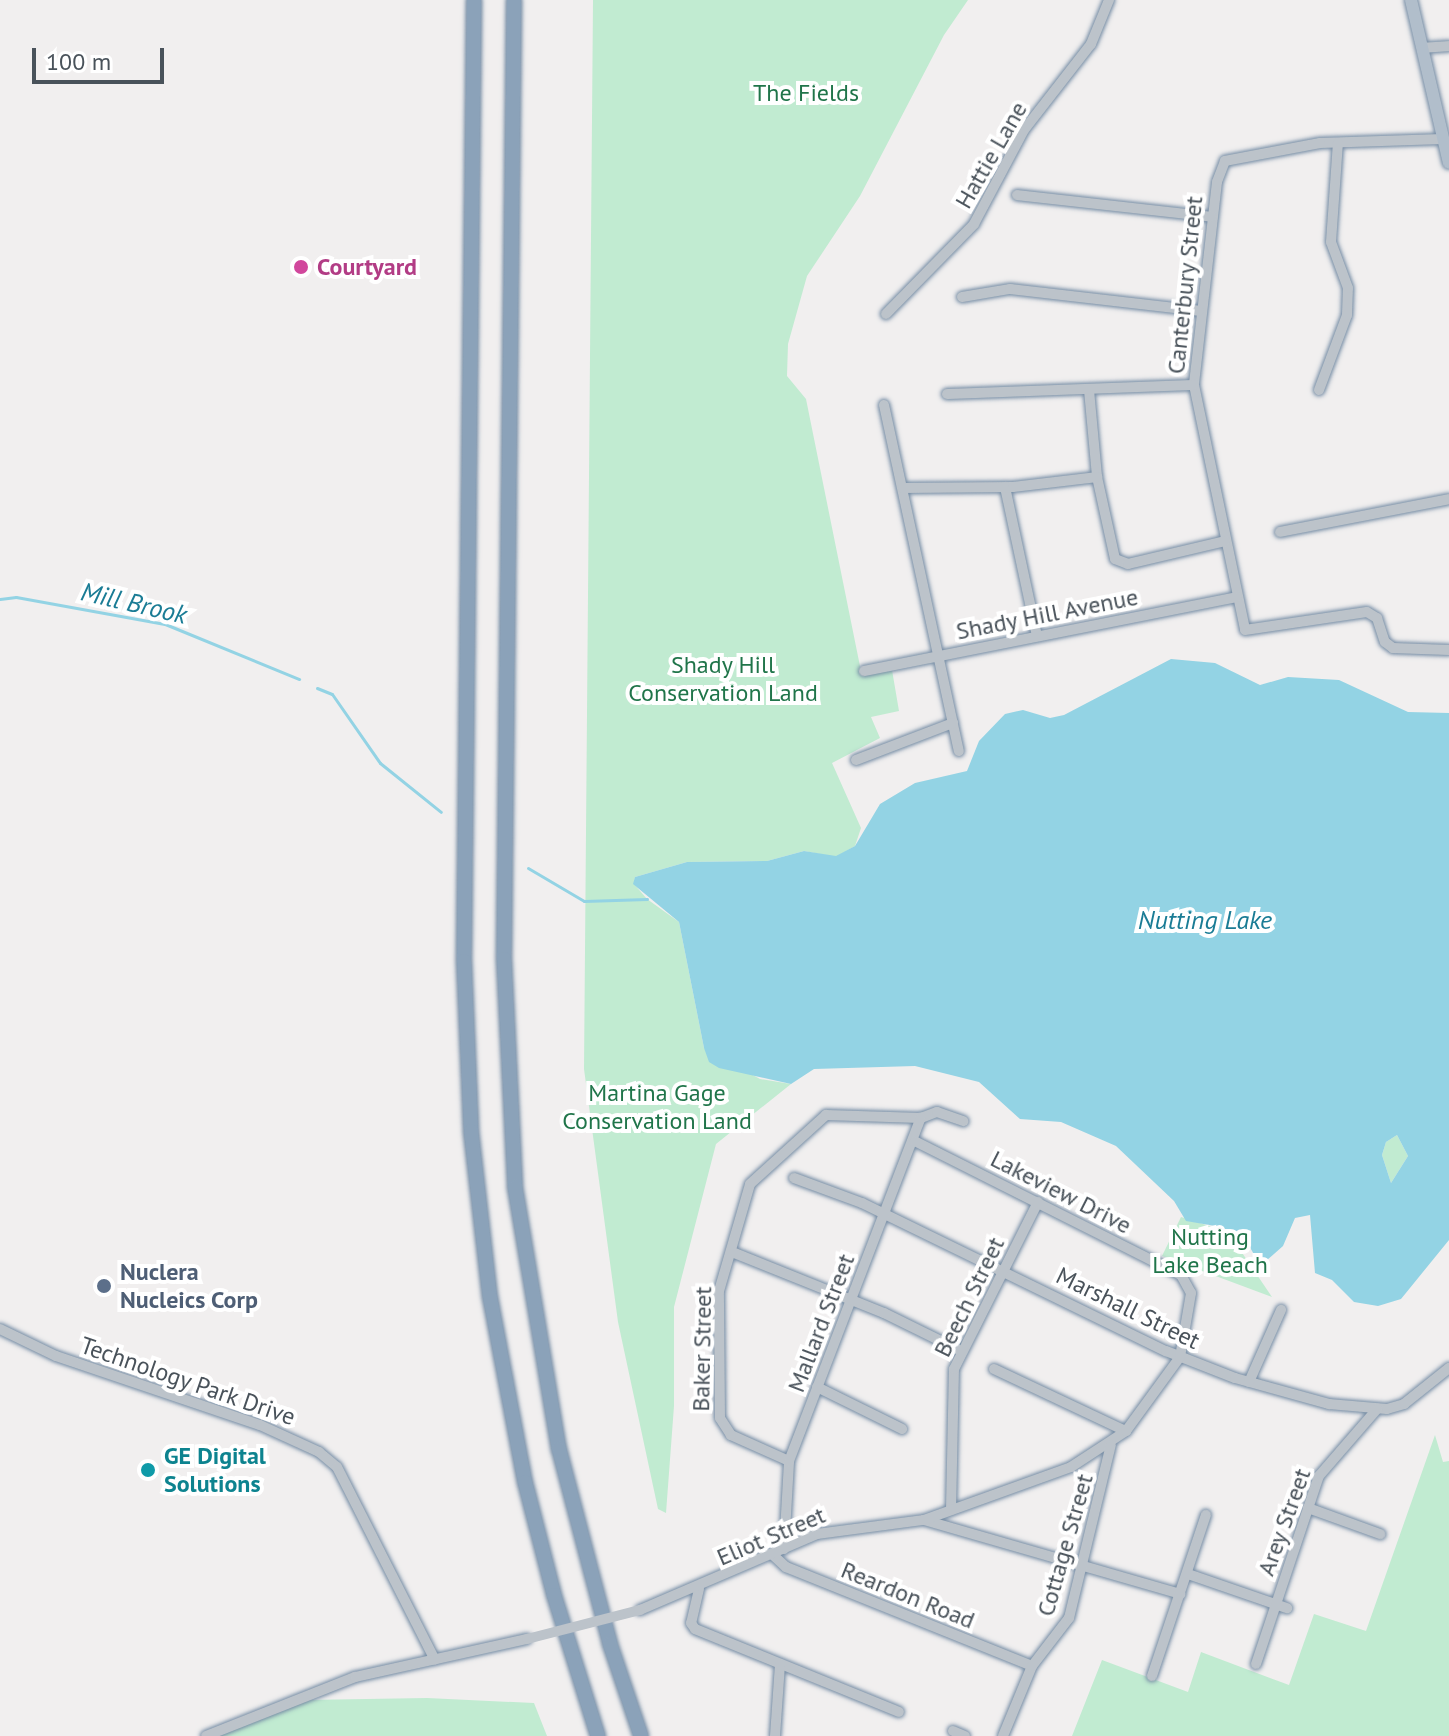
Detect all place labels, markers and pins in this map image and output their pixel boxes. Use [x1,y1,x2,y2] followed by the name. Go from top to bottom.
[317,253,417,281] place label: Courtyard
[292,258,310,276] marker: Courtyard
[120,1258,258,1314] place label: Nuclera Nucleics Corp
[95,1277,113,1295] marker: Nuclera Nucleics Corp
[164,1442,266,1498] place label: GE Digital Solutions
[139,1461,157,1479] marker: GE Digital Solutions

